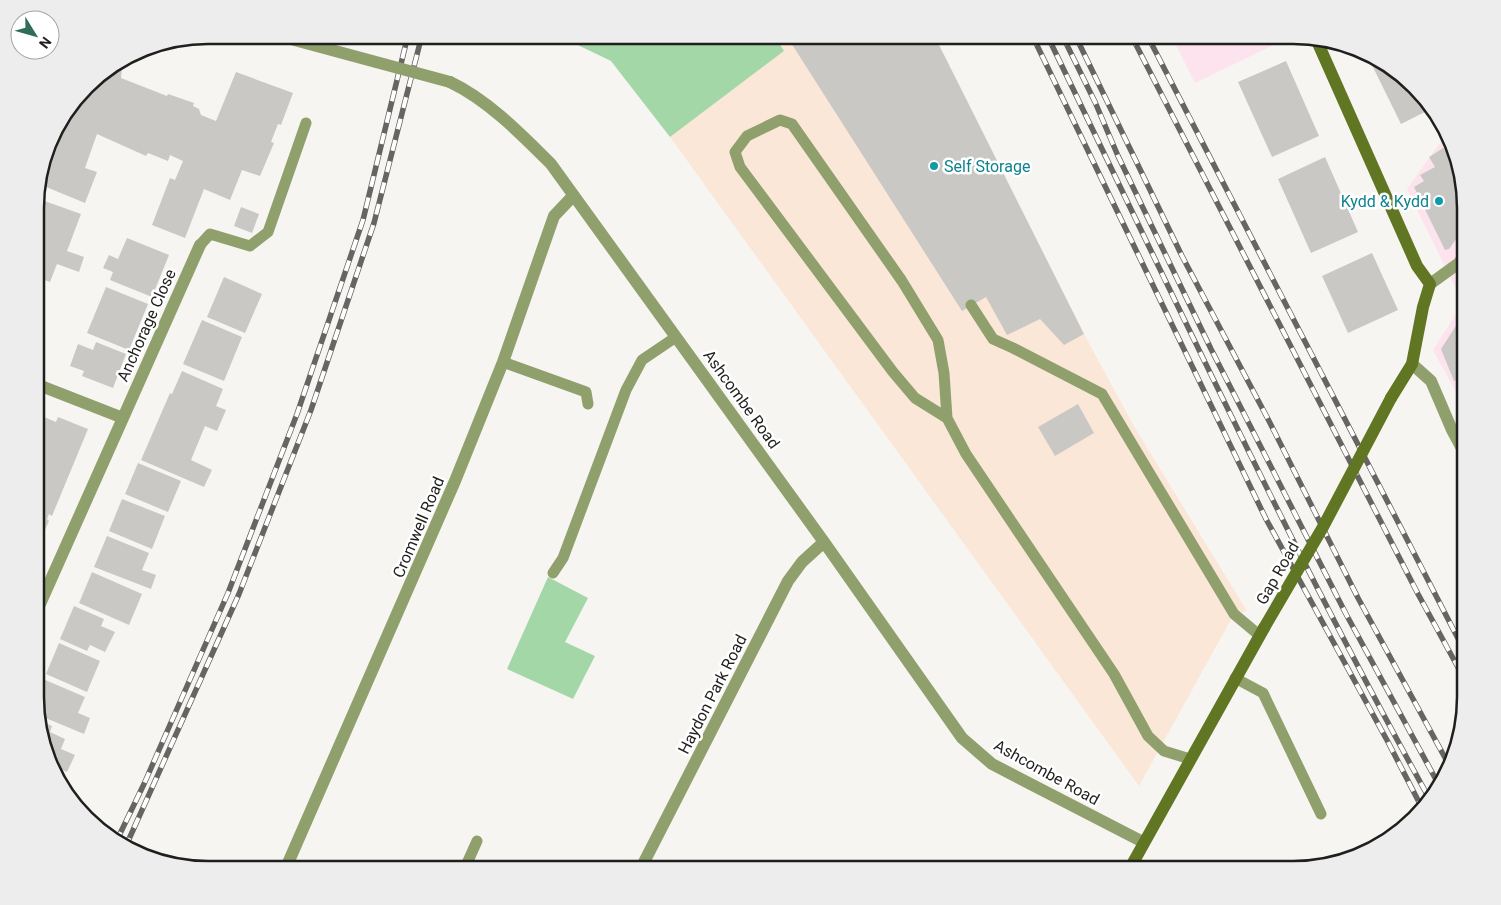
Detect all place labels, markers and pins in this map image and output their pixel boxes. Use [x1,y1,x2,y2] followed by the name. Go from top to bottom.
[944,157,1030,176] place label: Self Storage
[928,160,940,172] marker: Self Storage
[1341,192,1429,211] place label: Kydd & Kydd
[1433,195,1445,207] marker: Kydd & Kydd

